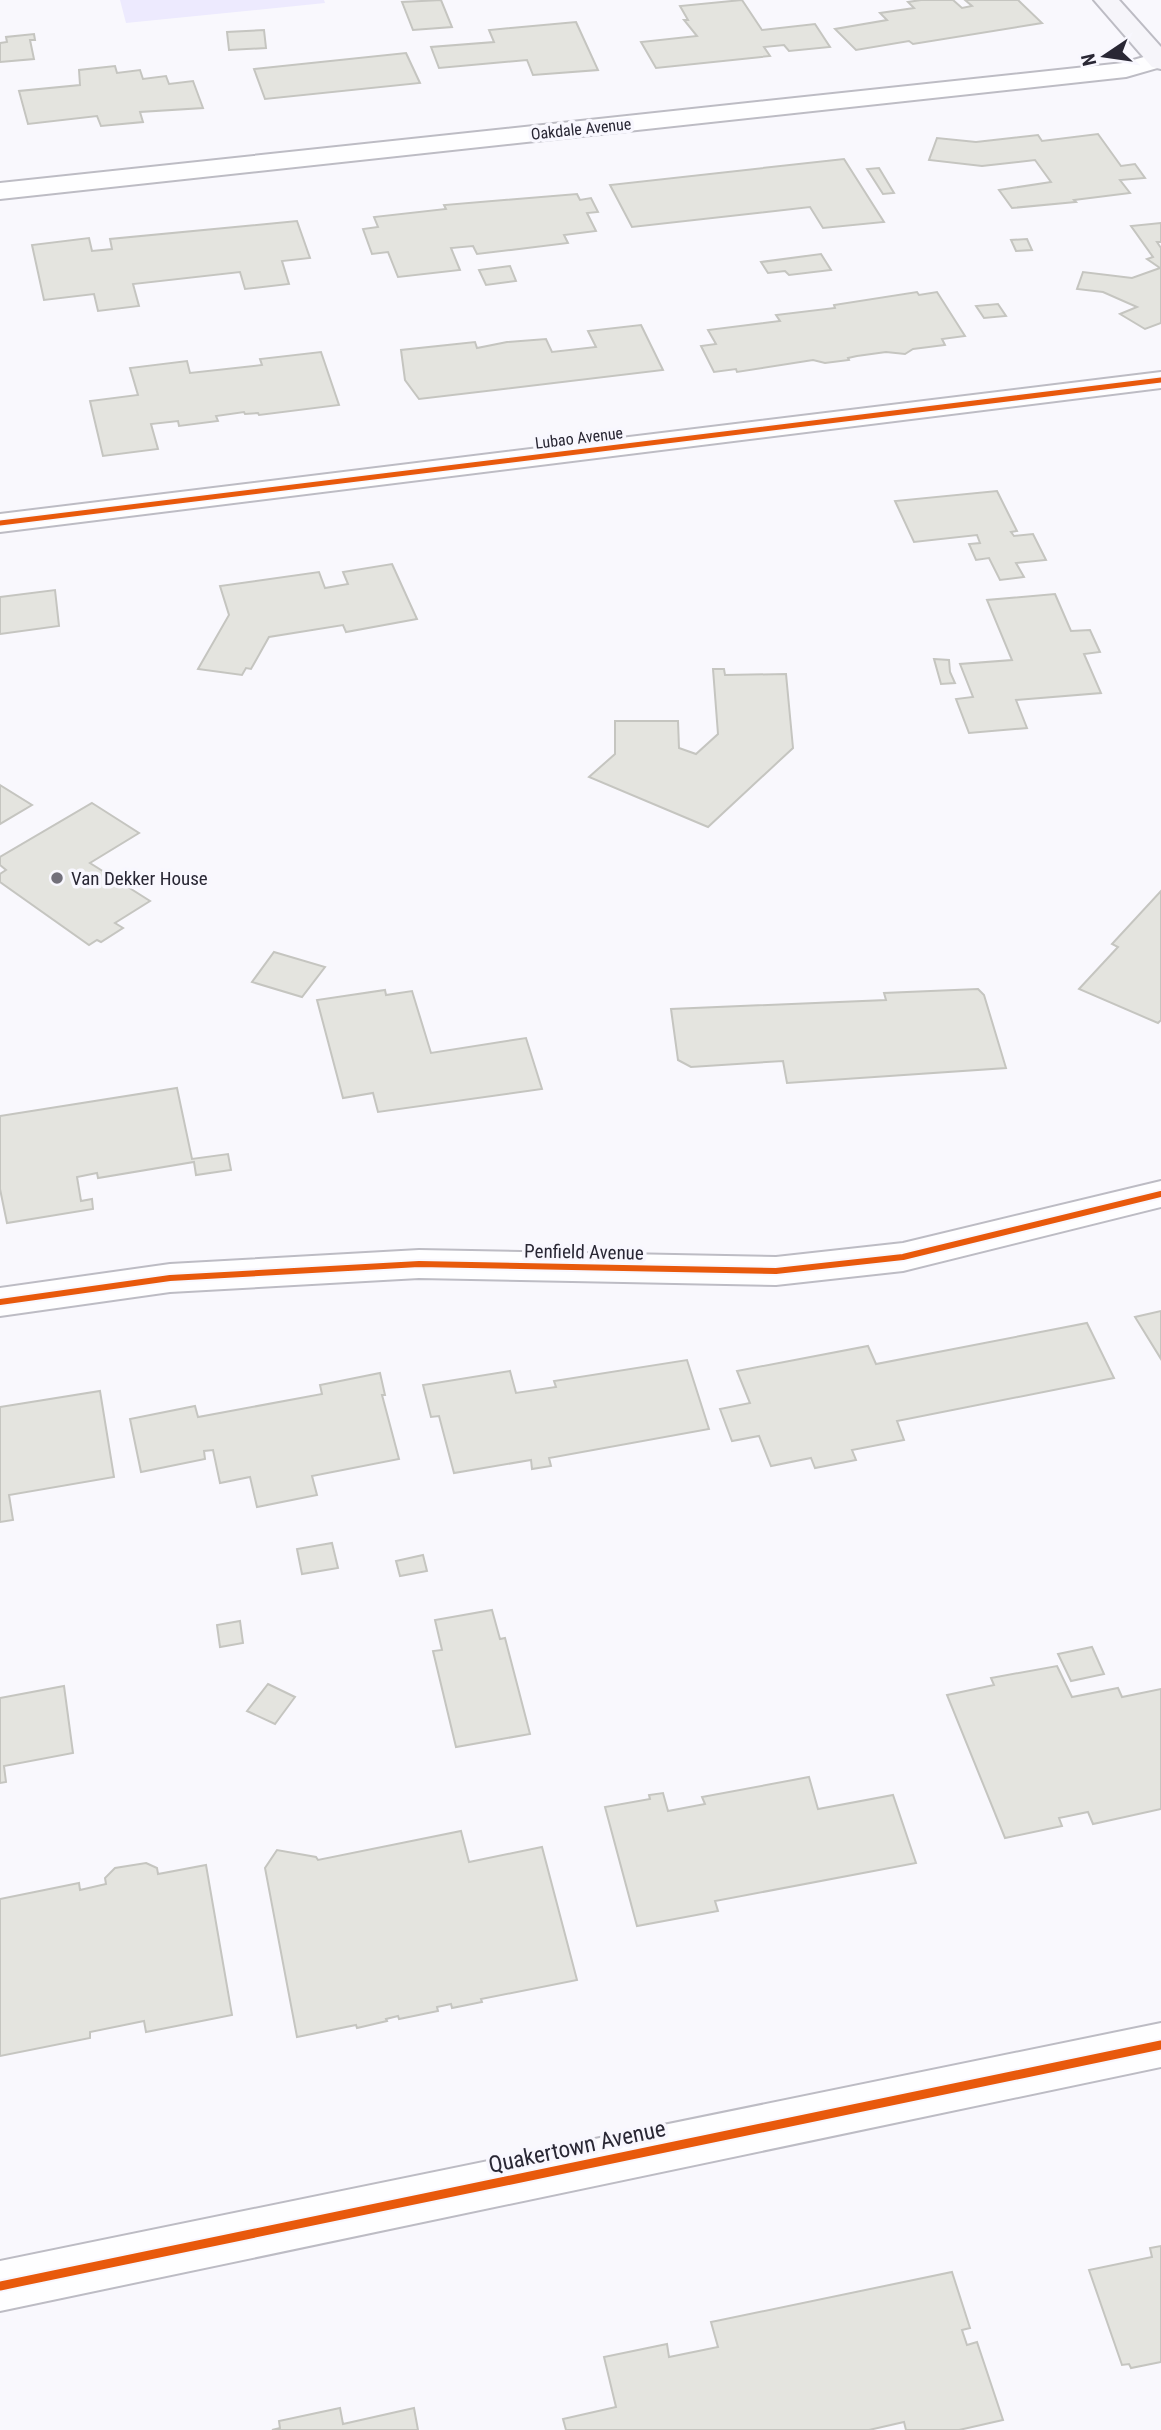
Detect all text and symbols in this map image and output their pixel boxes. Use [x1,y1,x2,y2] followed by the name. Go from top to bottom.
[1070,21,1140,91] north arrow
[1076,51,1101,68] text: N
[530,114,632,144] street label: Oakdale Avenue
[534,423,624,453] street label: Lubao Avenue
[71,867,208,890] place label: Van Dekker House
[49,870,65,886] marker: Van Dekker House
[524,1239,644,1265] street label: Penfield Avenue
[486,2115,668,2179] street label: Quakertown Avenue

